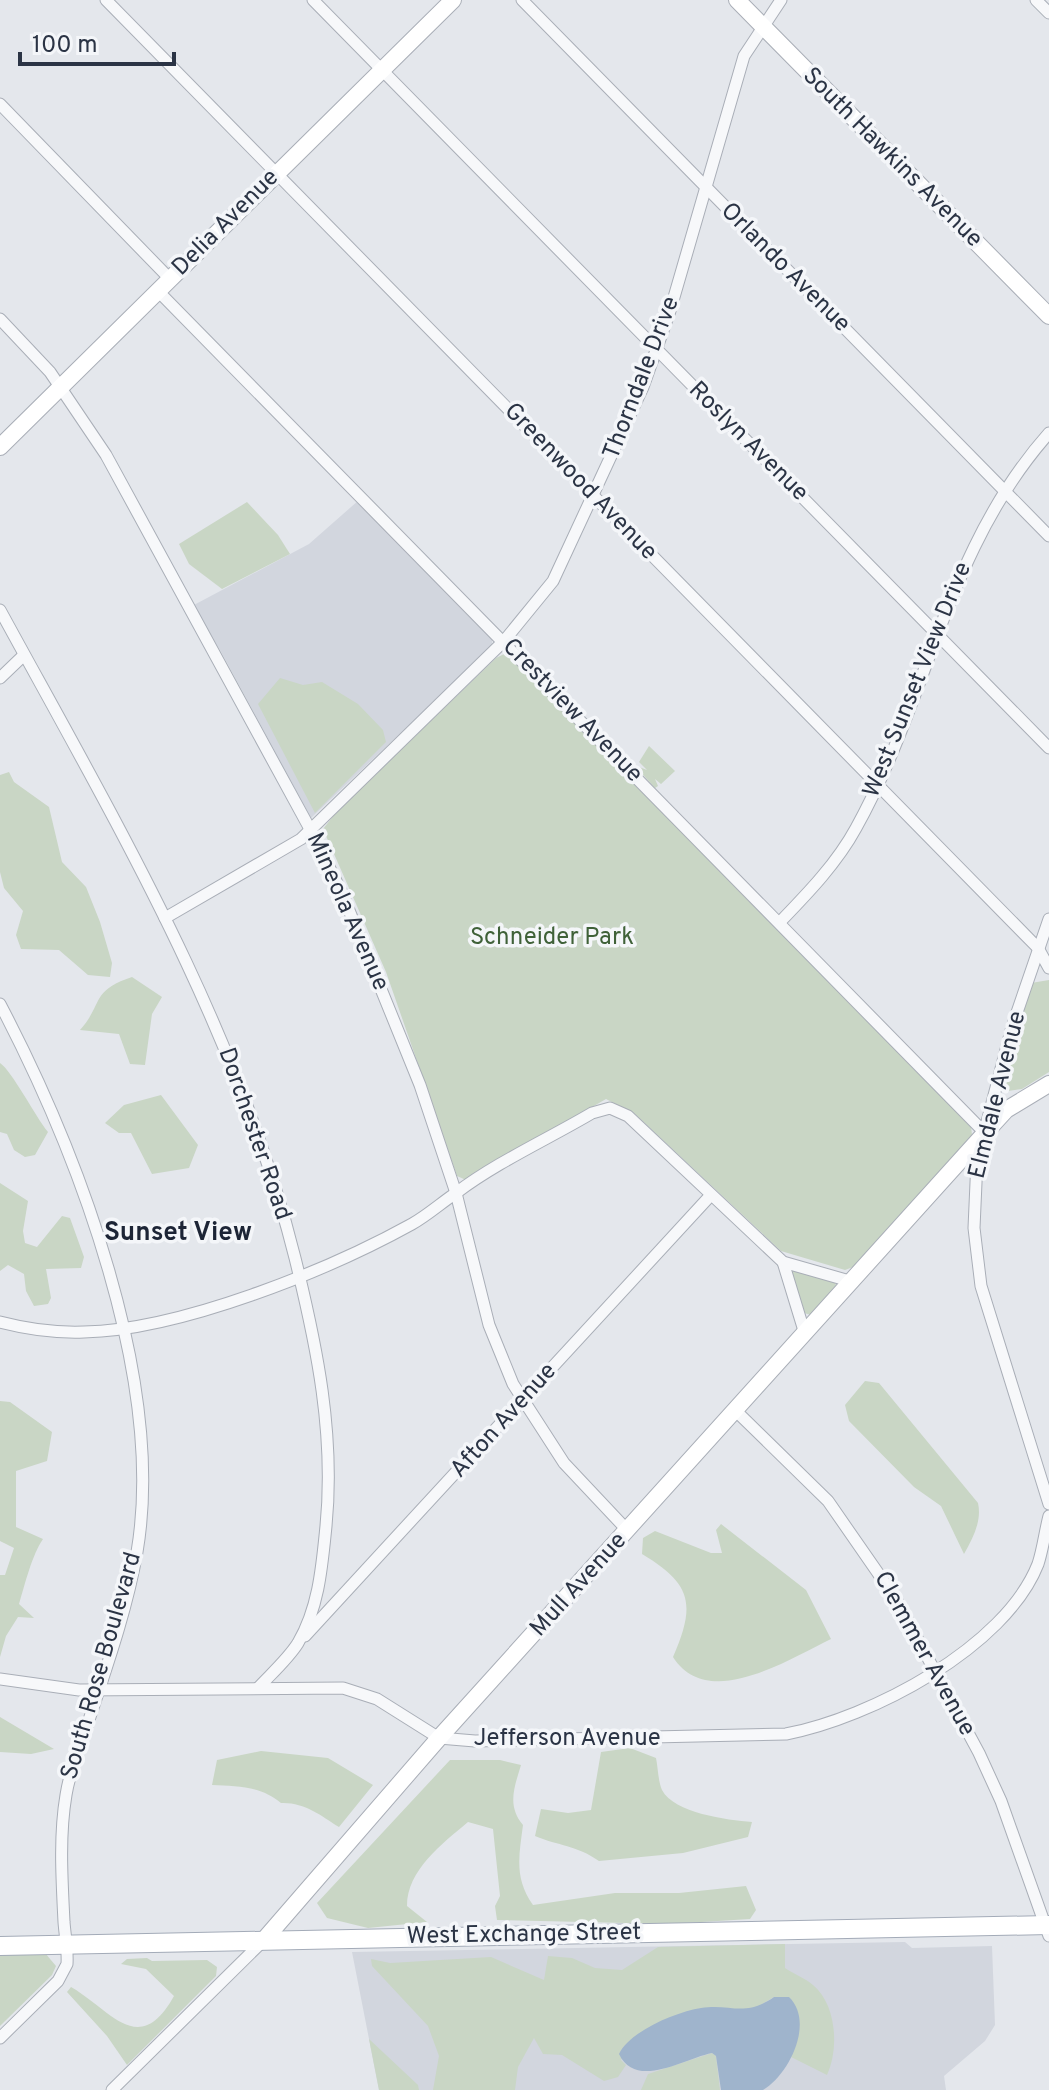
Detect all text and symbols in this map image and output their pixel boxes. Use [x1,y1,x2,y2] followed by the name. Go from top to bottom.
[20,16,174,66] scale bar
[32,31,98,61] text: 100 m
[796,62,988,254] street label: South Hawkins Avenue
[166,163,286,283] street label: Delia Avenue
[714,197,856,339] street label: Orlando Avenue
[597,292,687,464] street label: Thorndale Drive
[682,376,814,508] street label: Roslyn Avenue
[497,397,663,567] street label: Greenwood Avenue
[857,558,979,802] street label: West Sunset View Drive
[495,632,649,790] street label: Crestview Avenue
[299,828,395,996] street label: Mineola Avenue
[470,923,634,953] park label: Schneider Park
[963,1008,1033,1182] street label: Elmdale Avenue
[210,1044,298,1224] street label: Dorchester Road
[104,1217,252,1250] district label: Sunset View
[444,1357,564,1485] street label: Afton Avenue
[524,1527,634,1643] street label: Mull Avenue
[55,1549,149,1783] street label: South Rose Boulevard
[866,1566,982,1742] street label: Clemmer Avenue
[473,1724,661,1754] street label: Jefferson Avenue
[406,1918,642,1952] street label: West Exchange Street

